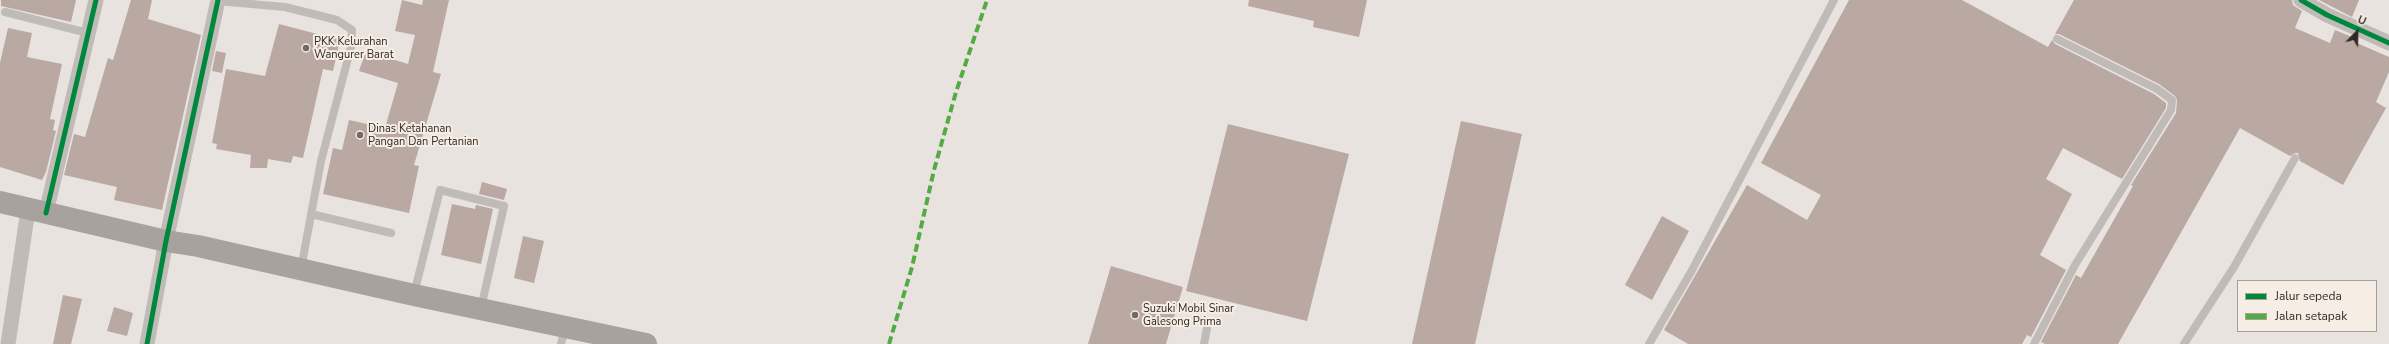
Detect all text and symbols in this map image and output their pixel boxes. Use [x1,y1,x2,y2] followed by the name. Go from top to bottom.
[2337,12,2377,52] north arrow
[2355,12,2369,29] text: U
[314,35,393,61] place label: PKK Kelurahan Wangurer Barat
[301,43,311,53] marker: PKK Kelurahan Wangurer Barat
[368,122,479,148] place label: Dinas Ketahanan Pangan Dan Pertanian
[355,130,365,140] marker: Dinas Ketahanan Pangan Dan Pertanian
[2237,280,2377,332] legend
[2275,288,2342,304] text: Jalur sepeda
[1143,302,1234,328] place label: Suzuki Mobil Sinar Galesong Prima
[2275,308,2347,324] text: Jalan setapak
[1130,310,1140,320] marker: Suzuki Mobil Sinar Galesong Prima

